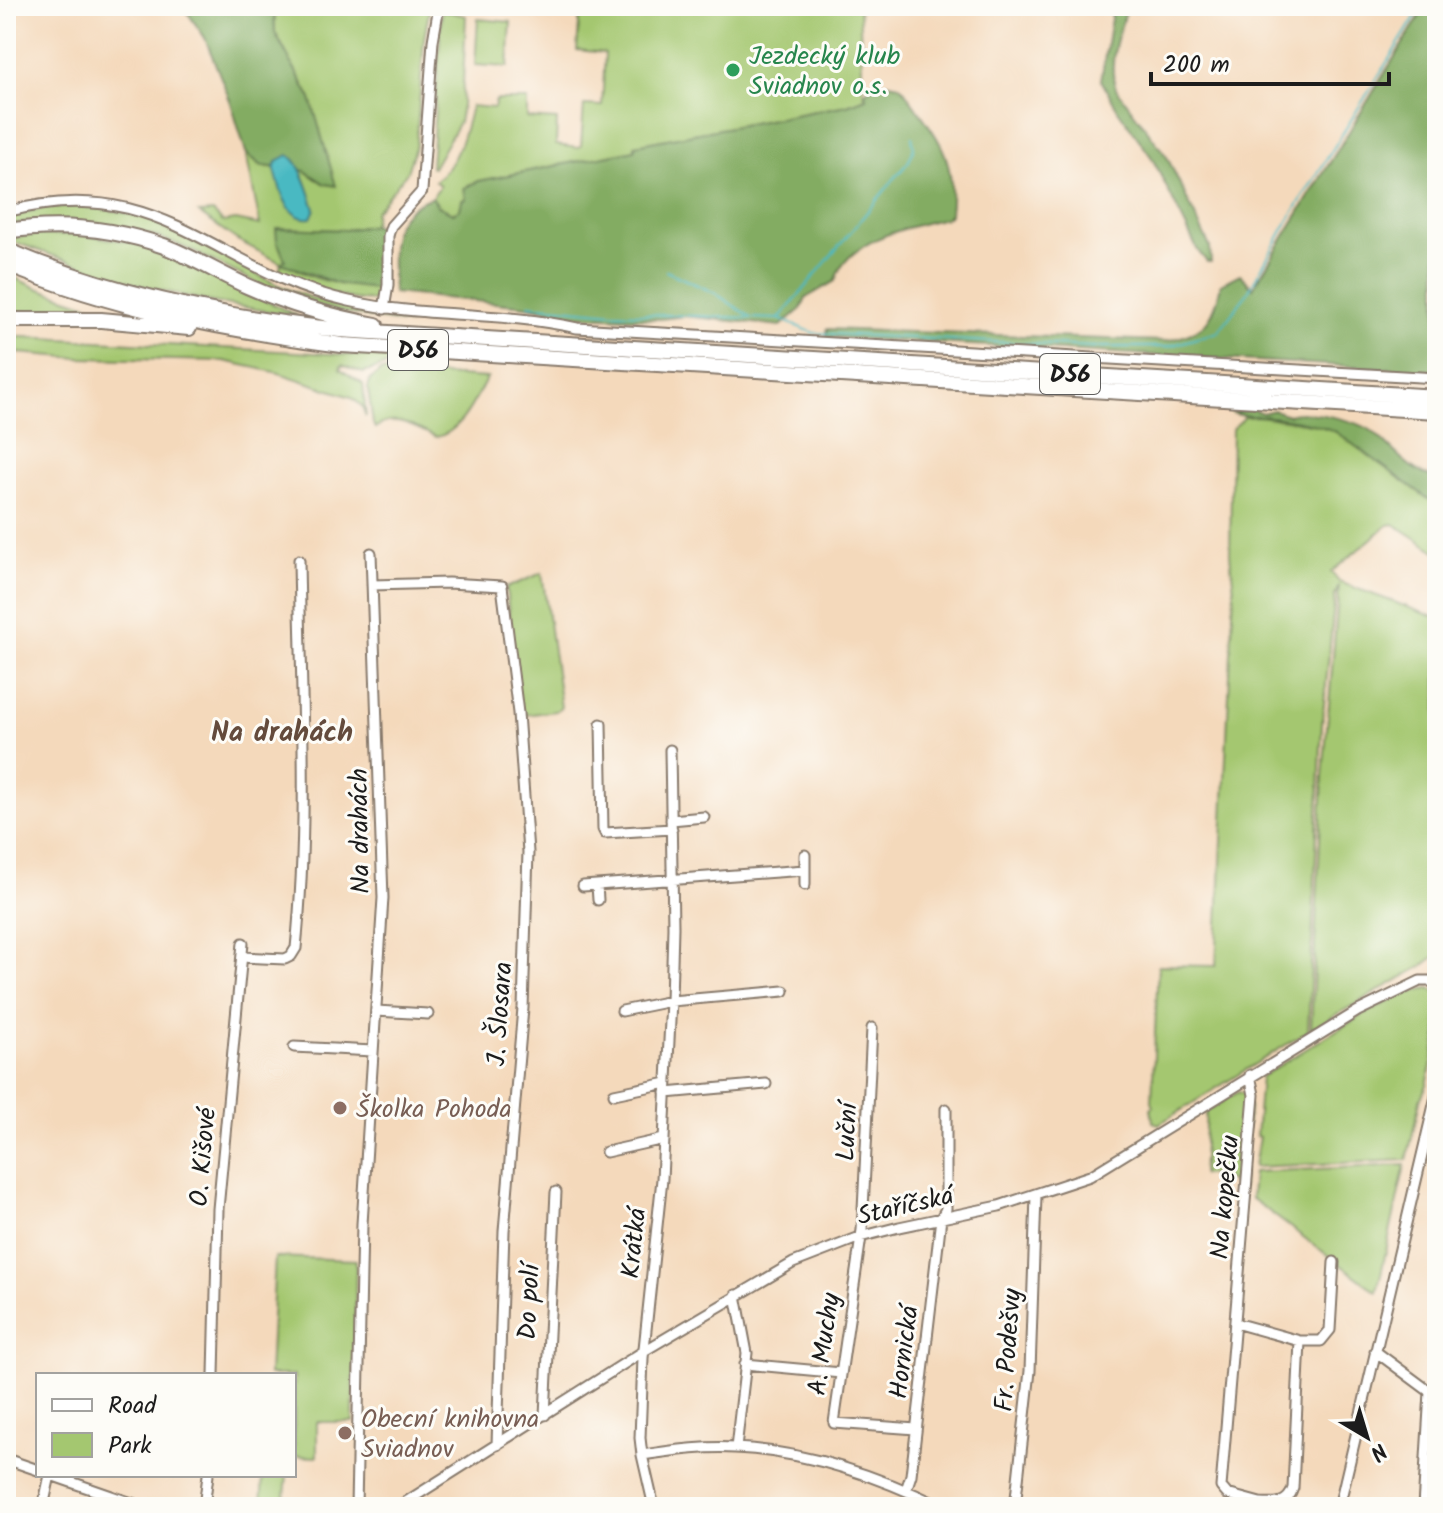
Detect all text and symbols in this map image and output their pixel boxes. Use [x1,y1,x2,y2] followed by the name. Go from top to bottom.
[749,36,900,108] place label: Jezdecký klub Sviadnov o.s.
[1151,36,1389,86] scale bar
[1163,46,1230,85] text: 200 m
[724,61,742,79] marker: Jezdecký klub Sviadnov o.s.
[388,330,448,370] road number: D56
[1040,354,1100,394] road number: D56
[211,711,353,756] district label: Na drahách
[339,768,383,894] street label: Na drahách
[476,960,526,1068] street label: J. Šlosara
[356,1089,512,1131] place label: Školka Pohoda
[825,1098,871,1162] street label: Luční
[331,1099,349,1117] marker: Školka Pohoda
[179,1104,229,1208] street label: O. Kišové
[1200,1133,1252,1261] street label: Na kopečku
[853,1175,960,1238] street label: Staříčská
[610,1203,660,1281] street label: Krátká
[507,1259,553,1341] street label: Do polí
[984,1286,1034,1413] street label: Fr. Podešvy
[797,1290,853,1398] street label: A. Muchy
[878,1300,932,1401] street label: Hornická
[36,1373,296,1477] legend
[108,1387,157,1426] text: Road
[1327,1397,1407,1477] north arrow
[361,1399,539,1471] place label: Obecní knihovna Sviadnov
[336,1424,354,1442] marker: Obecní knihovna Sviadnov
[108,1427,152,1466] text: Park
[1361,1433,1394,1469] text: N

